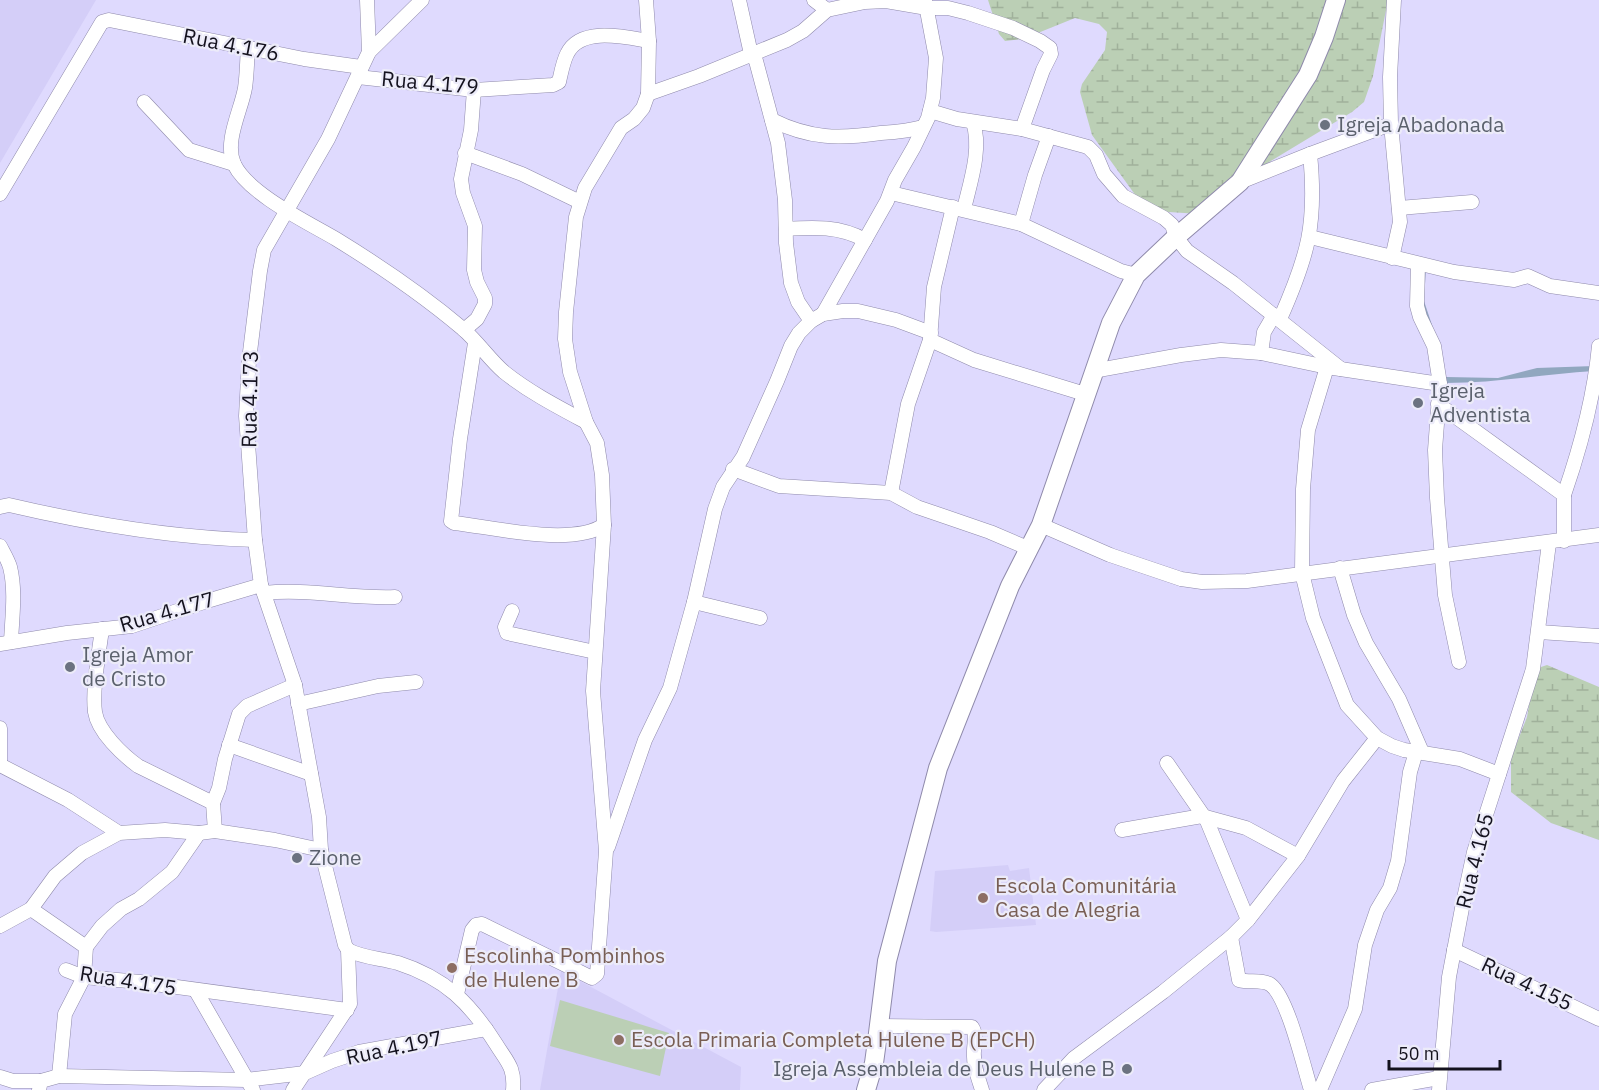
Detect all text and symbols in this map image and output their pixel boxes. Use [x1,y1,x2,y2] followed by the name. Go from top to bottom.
[181,21,282,67] street label: Rua 4.176
[380,64,480,100] street label: Rua 4.179
[1337,110,1504,138] place label: Igreja Abadonada
[1318,118,1332,132] marker: Igreja Abadonada
[234,350,264,448] street label: Rua 4.173
[1430,376,1531,428] place label: Igreja Adventista
[1411,396,1425,410] marker: Igreja Adventista
[116,584,218,638] street label: Rua 4.177
[82,640,194,692] place label: Igreja Amor de Cristo
[63,660,77,674] marker: Igreja Amor de Cristo
[1449,810,1499,912] street label: Rua 4.165
[309,843,362,871] place label: Zione
[290,851,304,865] marker: Zione
[995,871,1177,923] place label: Escola Comunitária Casa de Alegria
[976,891,990,905] marker: Escola Comunitária Casa de Alegria
[464,941,665,993] place label: Escolinha Pombinhos de Hulene B
[1477,950,1578,1016] street label: Rua 4.155
[78,959,179,1001] street label: Rua 4.175
[445,961,459,975] marker: Escolinha Pombinhos de Hulene B
[343,1023,444,1071] street label: Rua 4.197
[631,1025,1036,1053] place label: Escola Primaria Completa Hulene B (EPCH)
[612,1033,626,1047] marker: Escola Primaria Completa Hulene B (EPCH)
[1389,1033,1500,1071] scale bar
[1398,1042,1440,1065] text: 50 m
[773,1054,1115,1082] place label: Igreja Assembleia de Deus Hulene B
[1120,1062,1134,1076] marker: Igreja Assembleia de Deus Hulene B

